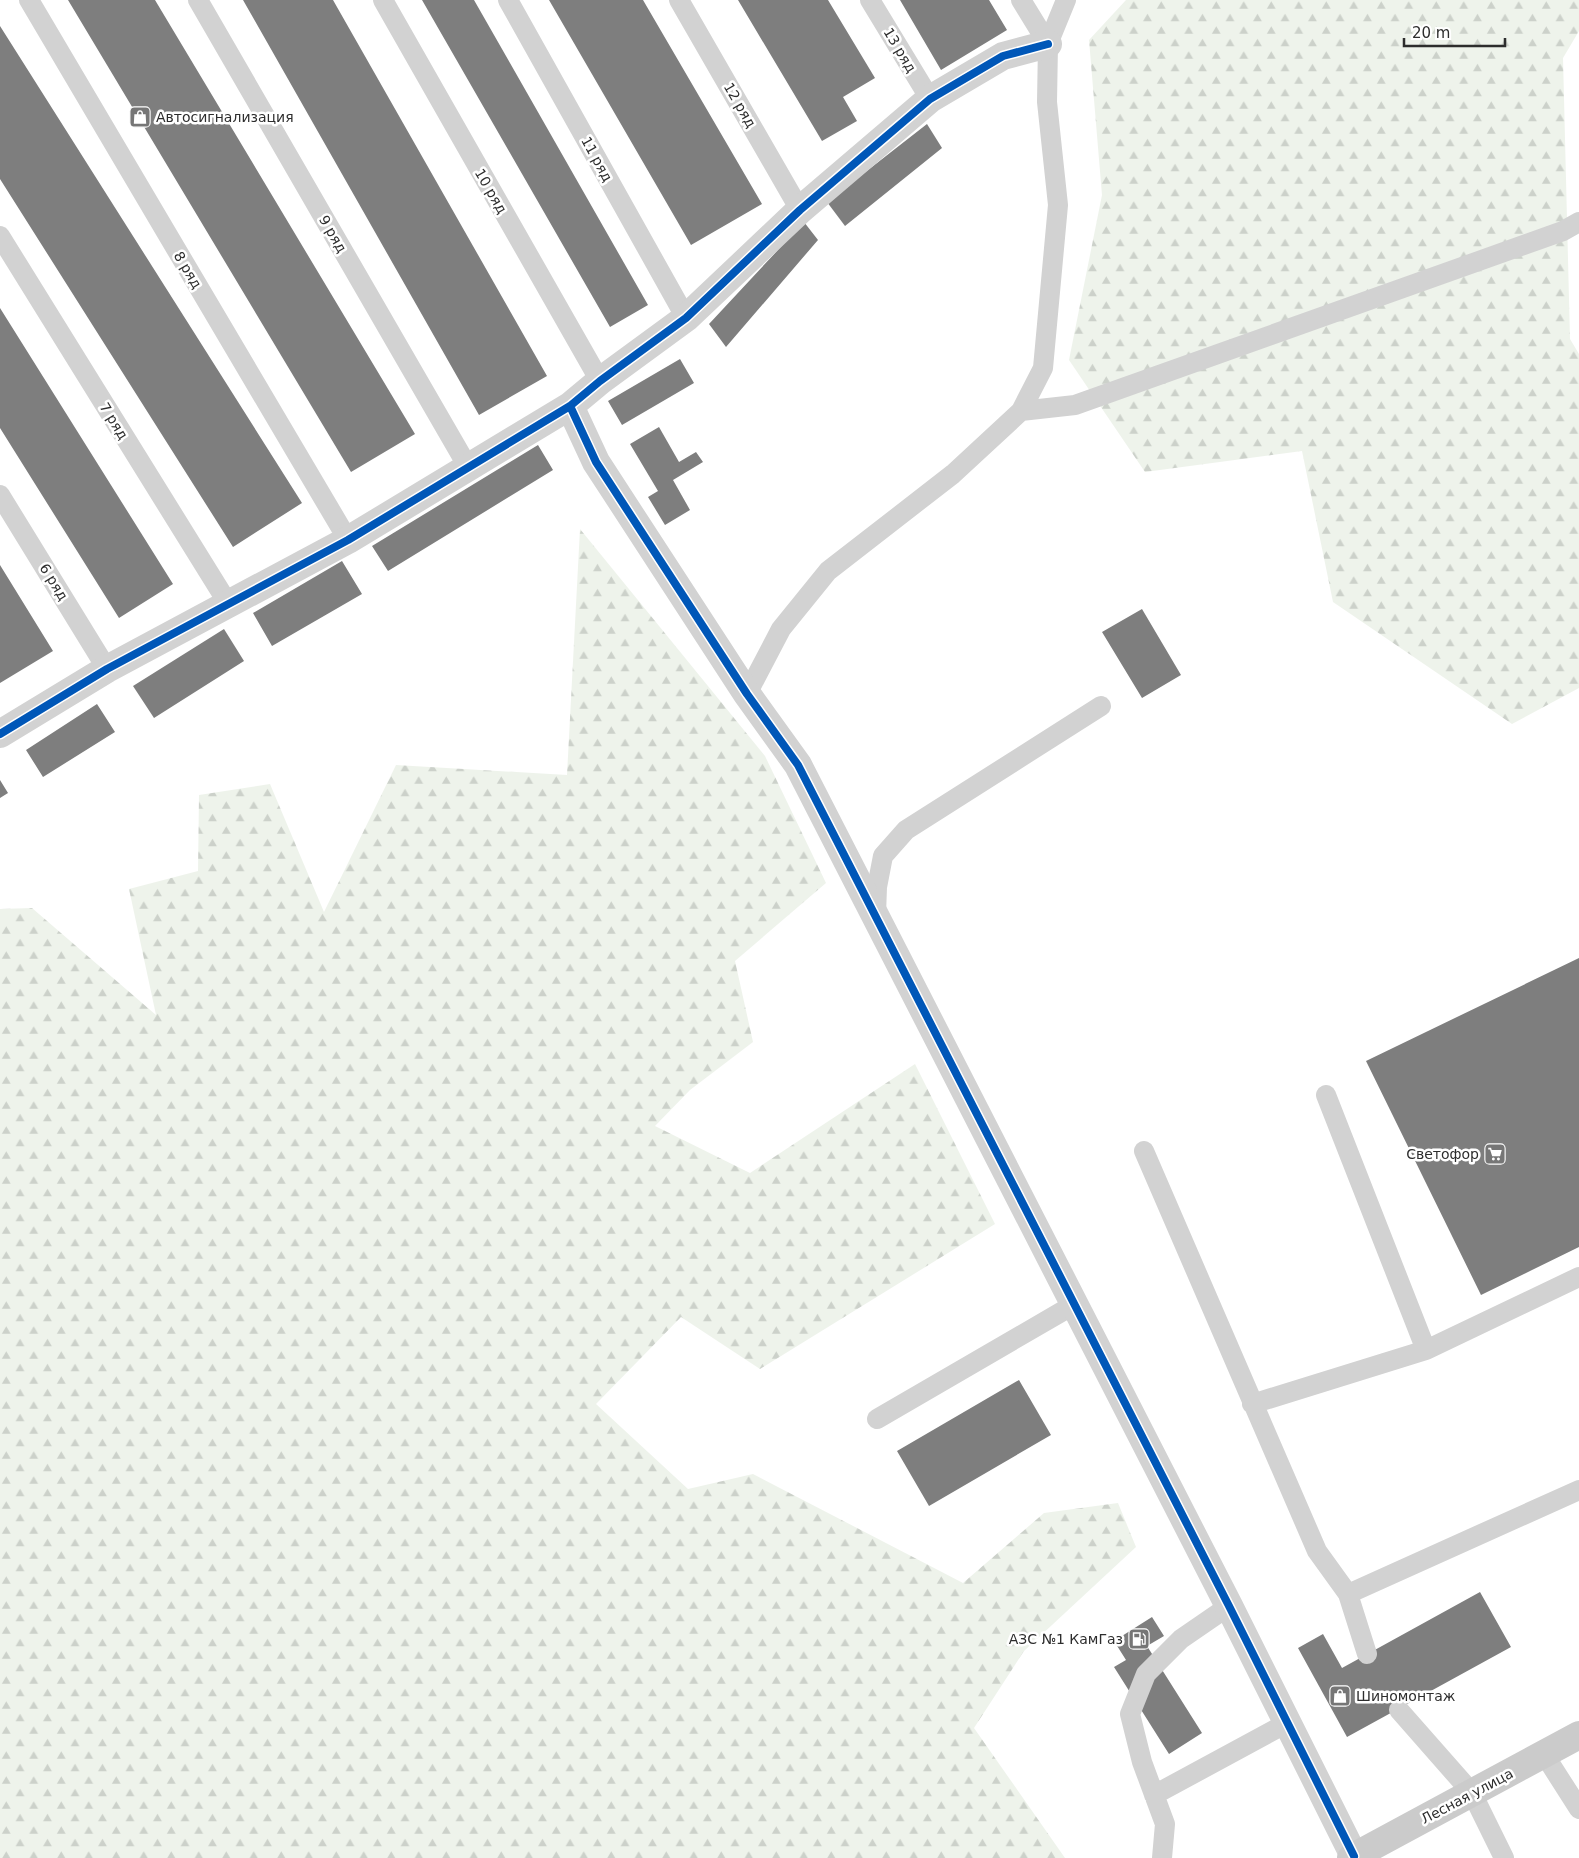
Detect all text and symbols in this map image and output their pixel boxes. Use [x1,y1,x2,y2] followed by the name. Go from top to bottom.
[1404,15,1505,47] scale bar
[1412,24,1450,42] text: 20 m
[880,25,920,75] street label: 13 ряд
[721,80,759,130] street label: 12 ряд
[128,105,152,129] shop icon: Автосигнализация
[156,109,294,125] place label: Автосигнализация
[578,134,616,184] street label: 11 ряд
[472,166,510,216] street label: 10 ряд
[316,213,350,255] street label: 9 ряд
[171,249,205,291] street label: 8 ряд
[97,400,131,442] street label: 7 ряд
[37,561,71,603] street label: 6 ряд
[1483,1142,1507,1166] supermarket icon: Светофор
[1406,1146,1479,1162] place label: Светофор
[1127,1627,1151,1651] fuel station icon: АЗС №1 КамГаз
[1009,1631,1123,1647] place label: АЗС №1 КамГаз
[1328,1684,1352,1708] shop icon: Шиномонтаж
[1356,1688,1456,1704] place label: Шиномонтаж
[1418,1765,1516,1827] street label: Лесная улица

